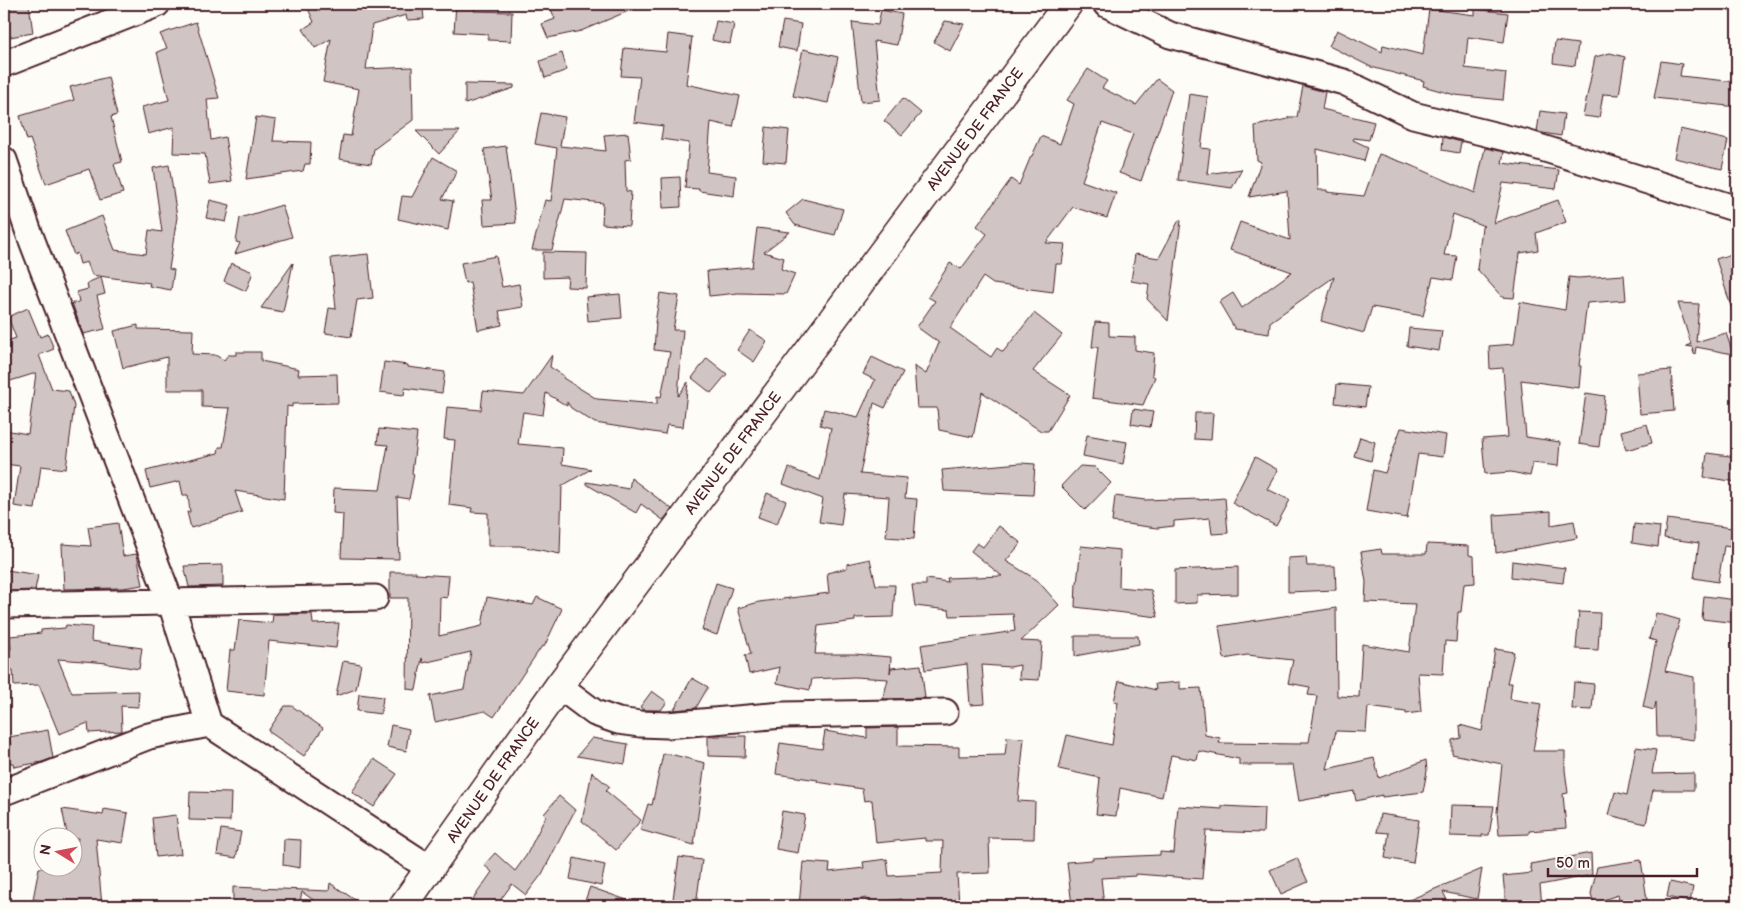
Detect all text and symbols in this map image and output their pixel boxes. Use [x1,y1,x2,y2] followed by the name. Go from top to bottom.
[923,64,1028,194] street label: AVENUE DE FRANCE
[681,388,786,518] street label: AVENUE DE FRANCE
[443,714,544,847] street label: AVENUE DE FRANCE
[32,828,82,878] north arrow
[36,843,55,856] text: N
[1548,845,1697,877] scale bar
[1556,854,1590,873] text: 50 m

